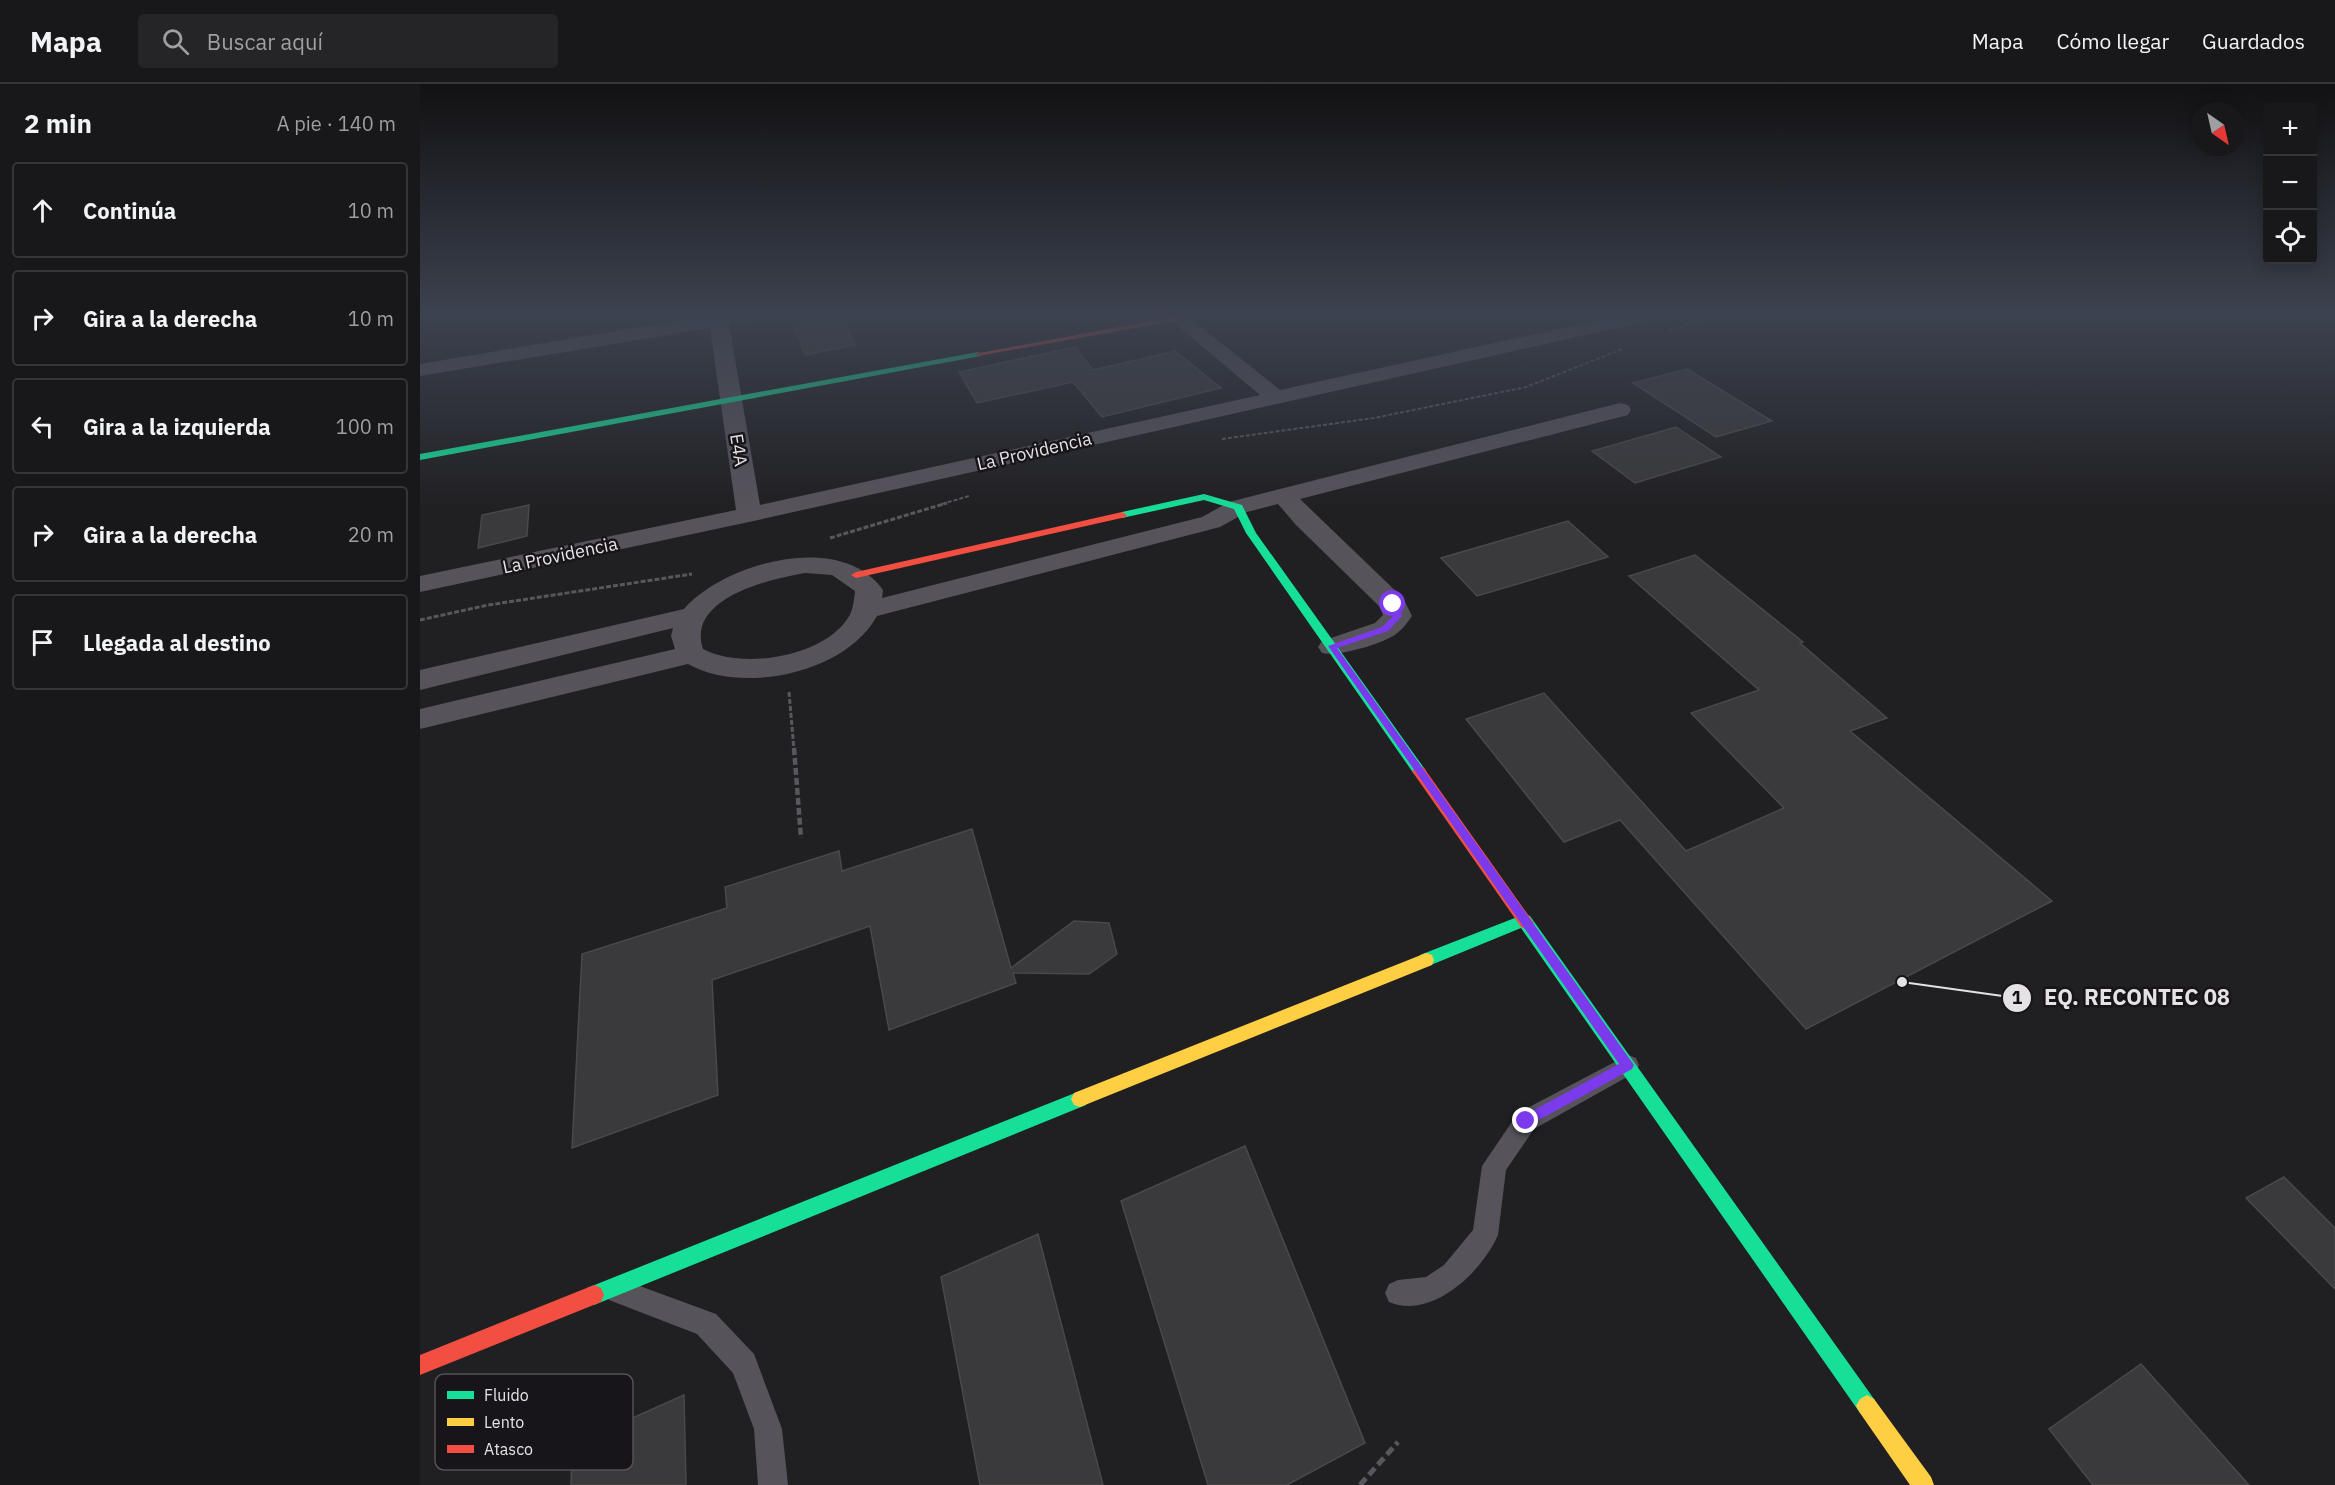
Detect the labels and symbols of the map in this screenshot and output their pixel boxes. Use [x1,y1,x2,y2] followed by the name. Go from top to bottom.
[2191,102,2245,156] north arrow
[974,427,1094,475] street label: La Providencia
[725,432,753,468] street label: E4A
[500,531,620,578] street label: La Providencia
[1379,590,1405,616] route start
[2002,978,2242,1018] callout: EQ. RECONTEC 08
[2044,982,2230,1011] text: EQ. RECONTEC 08
[2012,986,2023,1009] text: 1
[1512,1107,1538,1133] route end
[435,1374,633,1470] legend
[484,1385,529,1405] text: Fluido
[484,1412,524,1432] text: Lento
[484,1439,533,1459] text: Atasco

